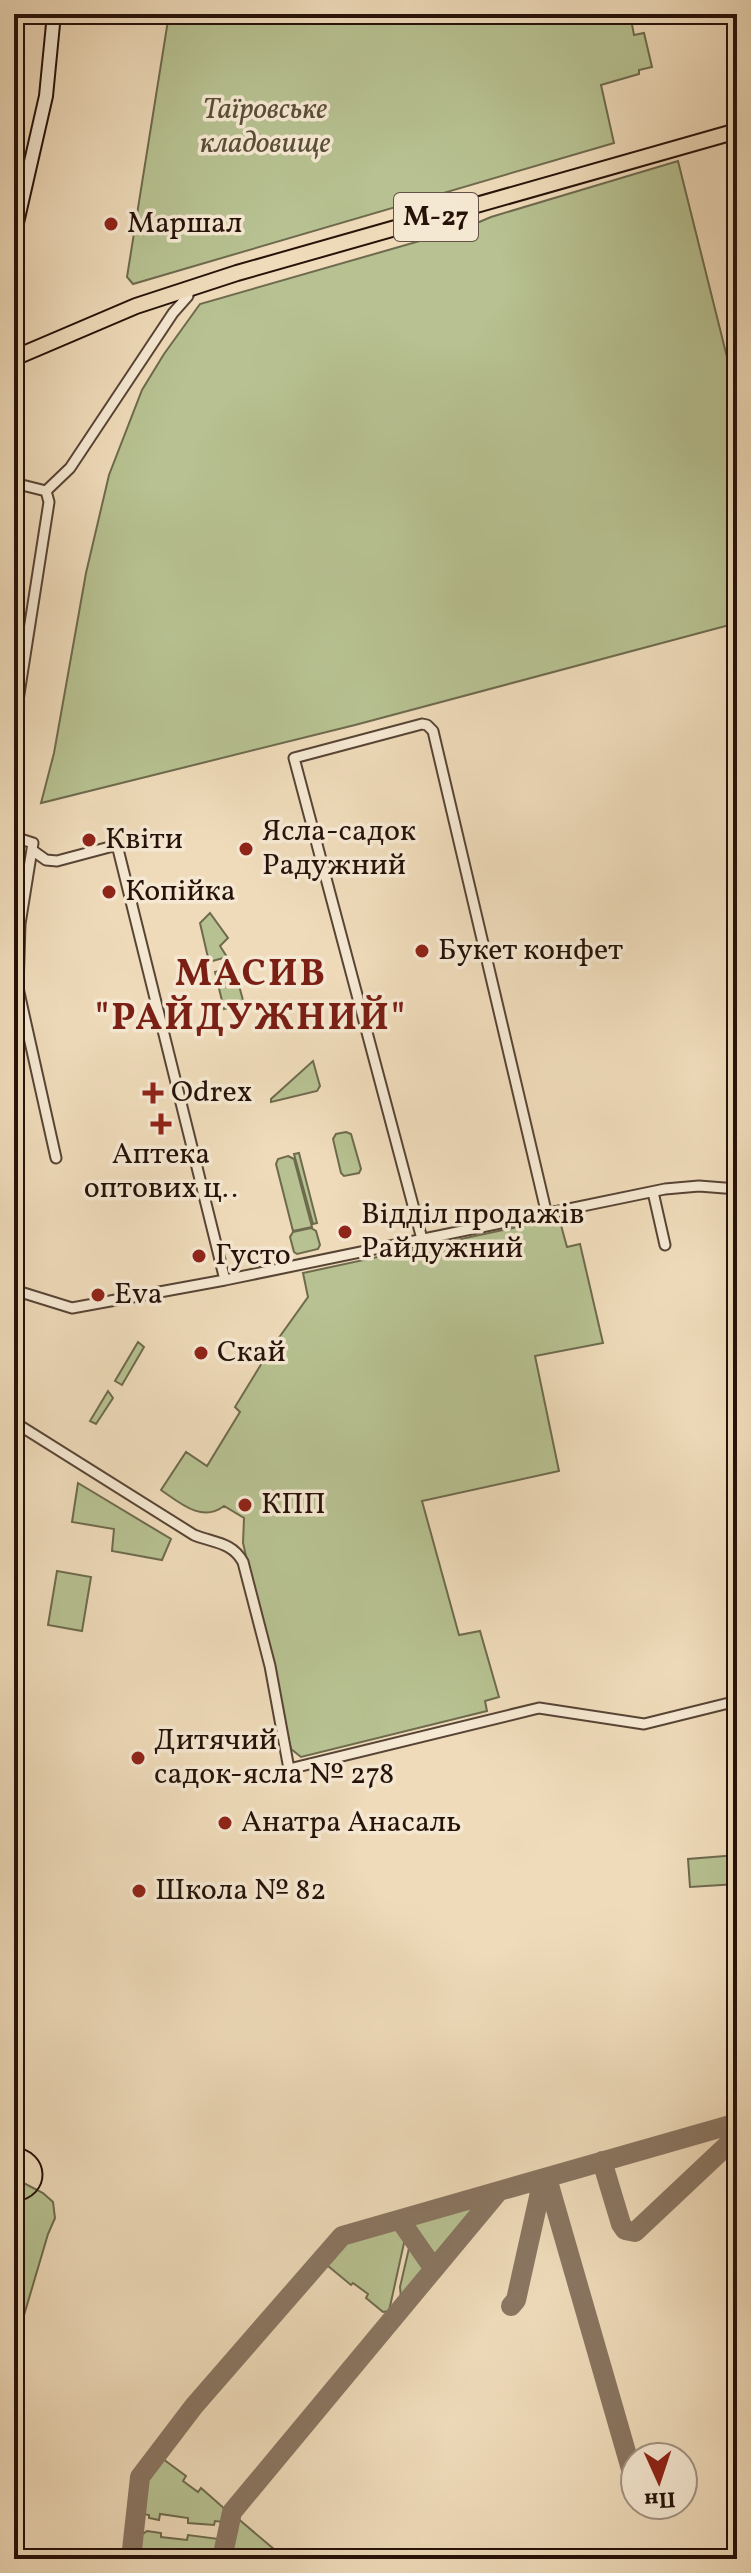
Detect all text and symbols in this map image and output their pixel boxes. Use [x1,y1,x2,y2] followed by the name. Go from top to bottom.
[200,89,330,165] park label: Таїровське кладовище
[394,193,478,241] road number: М-27
[127,203,242,245] place label: Маршал
[102,215,120,233] marker: Маршал
[262,811,416,887] place label: Ясла-садок Радужний
[105,819,183,861] place label: Квіти
[80,831,98,849] marker: Квіти
[237,840,255,858] marker: Ясла-садок Радужний
[125,871,236,913] place label: Копійка
[100,883,118,901] marker: Копійка
[438,930,623,972] place label: Букет конфет
[413,942,431,960] marker: Букет конфет
[95,949,407,1046] district label: МАСИВ "РАЙДУЖНИЙ"
[171,1072,252,1114] place label: Odrex
[142,1082,164,1104] marker: Odrex
[152,1115,170,1133] marker: Аптека оптових ц‥
[84,1134,238,1210] place label: Аптека оптових ц‥
[361,1194,584,1270] place label: Відділ продажів Райдужний
[336,1223,354,1241] marker: Відділ продажів Райдужний
[215,1235,291,1277] place label: Густо
[190,1247,208,1265] marker: Густо
[114,1274,163,1316] place label: Eva
[89,1286,107,1304] marker: Eva
[217,1332,286,1374] place label: Скай
[192,1344,210,1362] marker: Скай
[261,1484,326,1526] place label: КПП
[236,1496,254,1514] marker: КПП
[154,1720,394,1796] place label: Дитячий садок-ясла № 278
[129,1749,147,1767] marker: Дитячий садок-ясла № 278
[241,1802,461,1844] place label: Анатра Анасаль
[216,1814,234,1832] marker: Анатра Анасаль
[155,1870,326,1912] place label: Школа № 82
[130,1882,148,1900] marker: Школа № 82
[619,2441,699,2521] north arrow
[644,2482,676,2515] text: Пн

